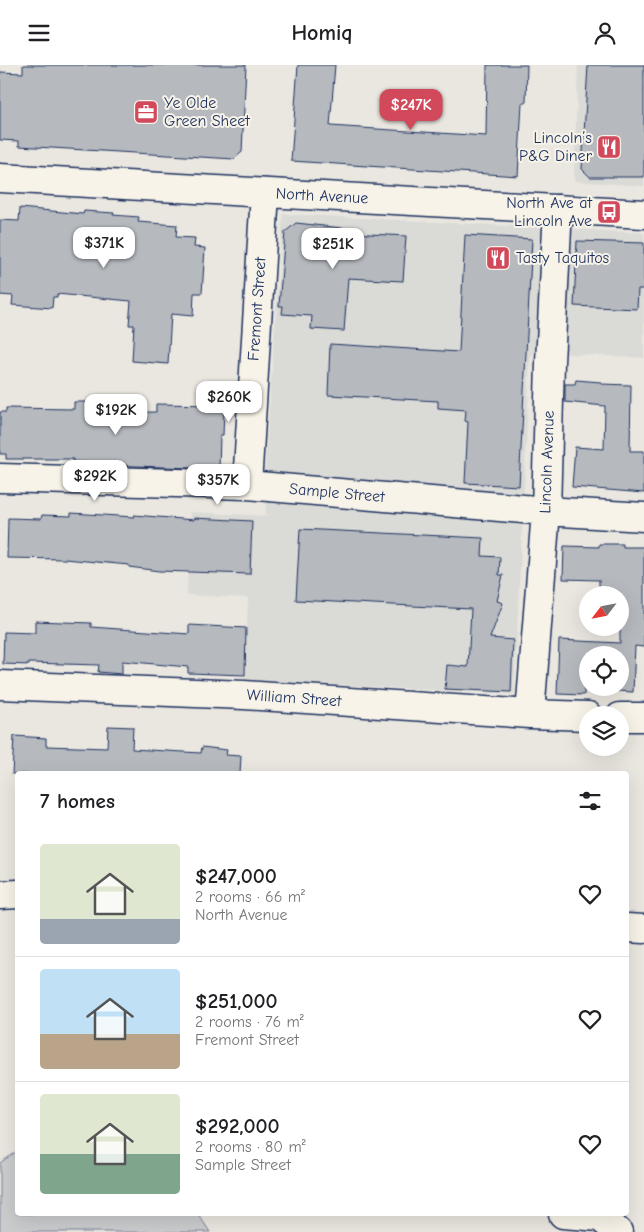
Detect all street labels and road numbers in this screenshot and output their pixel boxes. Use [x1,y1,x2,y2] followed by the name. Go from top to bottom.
[275,185,369,207] street label: North Avenue
[244,256,270,361] street label: Fremont Street
[536,410,558,514] street label: Lincoln Avenue
[289,480,386,506] street label: Sample Street
[246,686,342,710] street label: William Street

